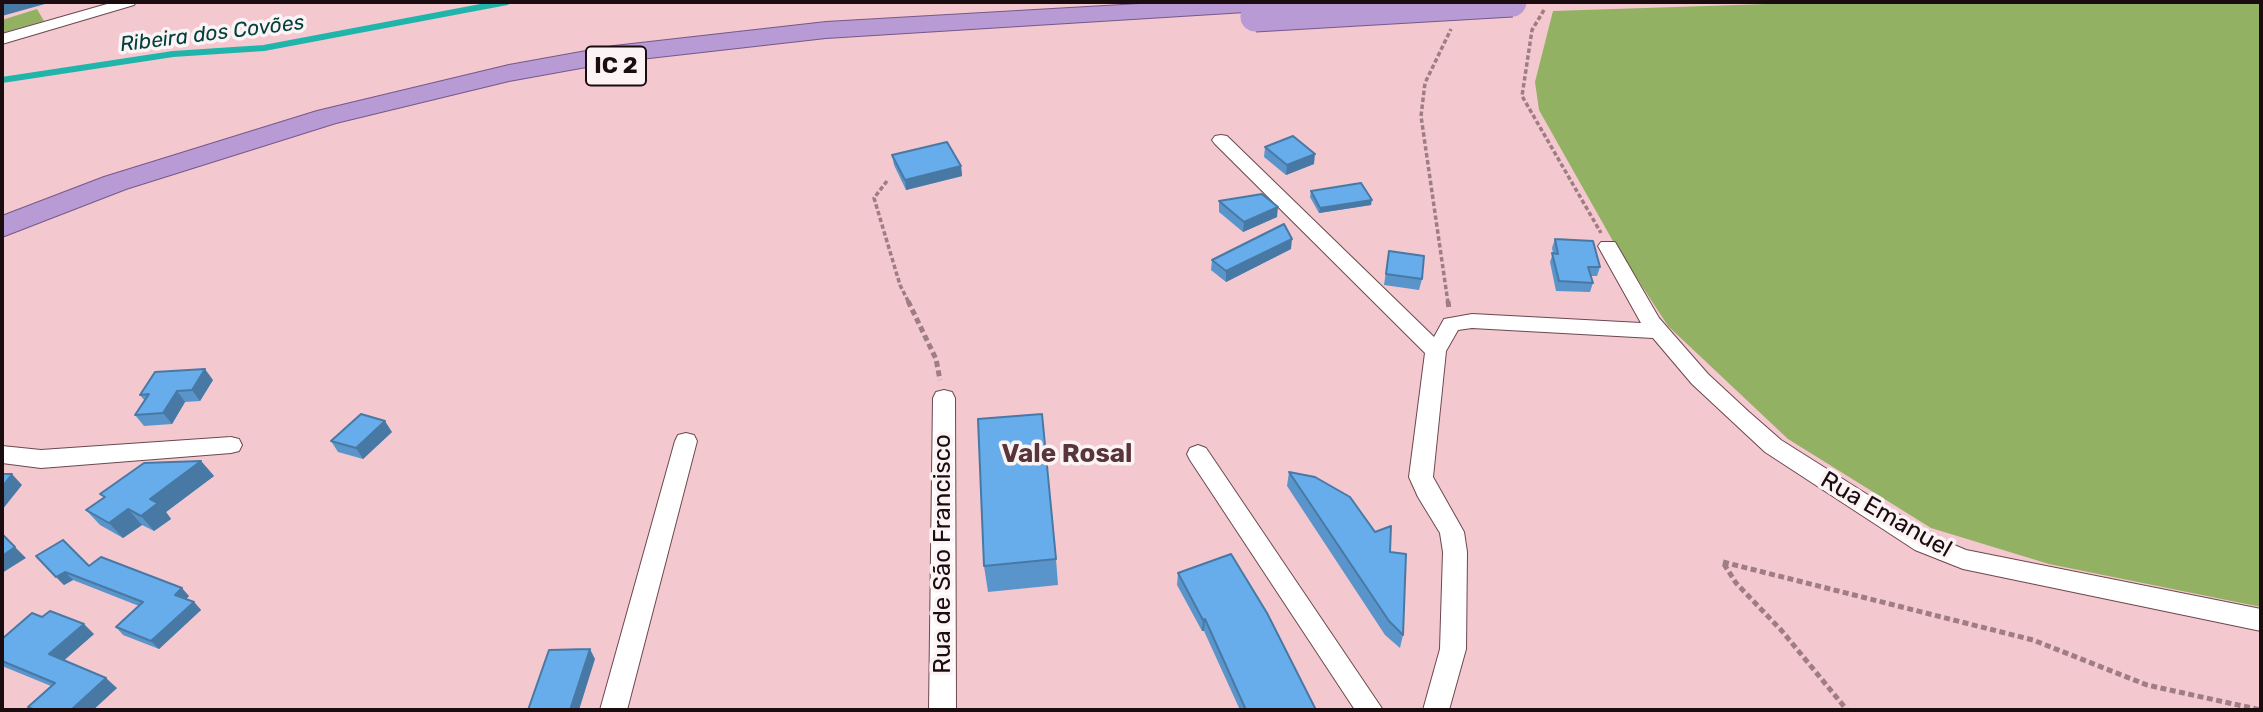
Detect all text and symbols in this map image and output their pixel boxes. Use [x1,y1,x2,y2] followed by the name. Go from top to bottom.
[118,10,306,58] water label: Ribeira dos Covões
[586,46,646,86] road number: IC 2
[929,434,957,674] street label: Rua de São Francisco
[1001,438,1133,470] district label: Vale Rosal
[1815,466,1957,564] street label: Rua Emanuel

